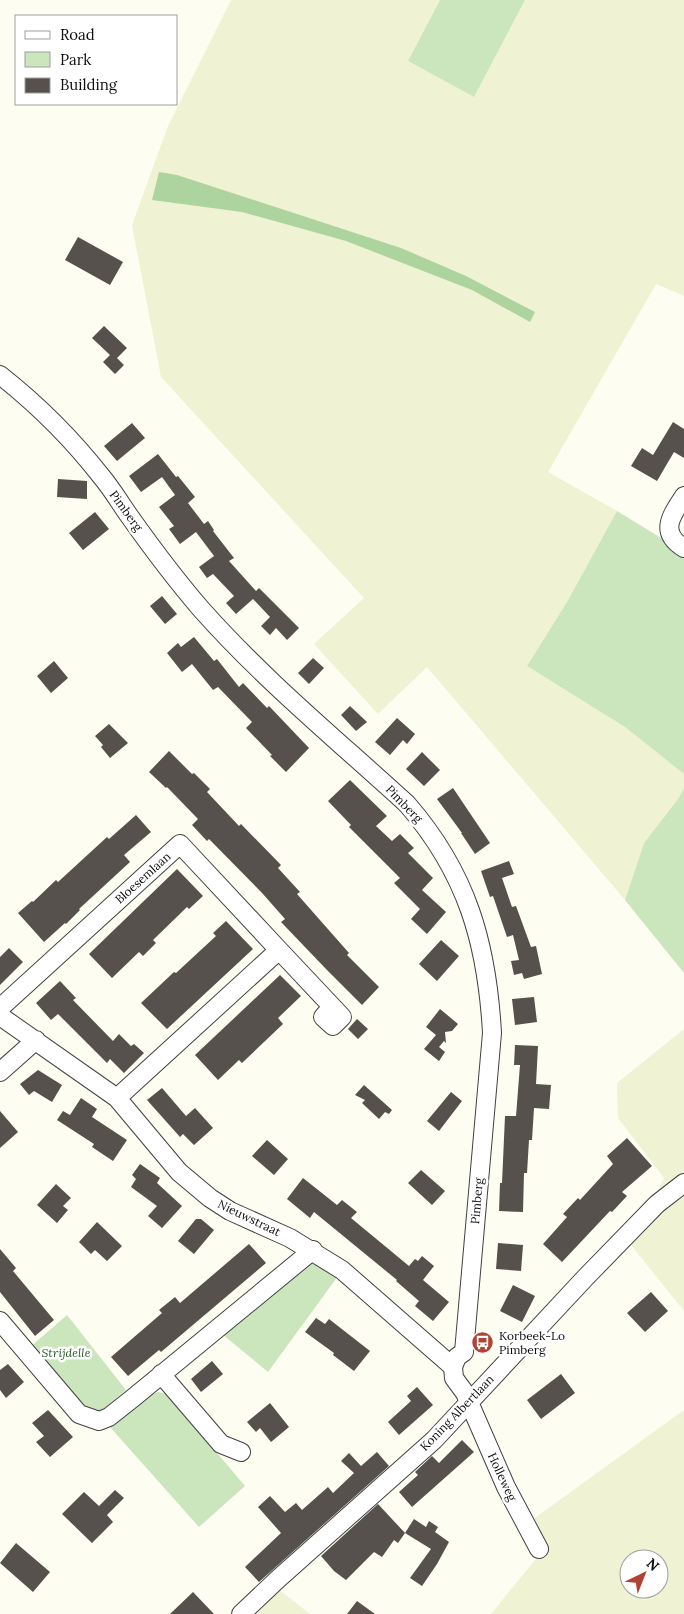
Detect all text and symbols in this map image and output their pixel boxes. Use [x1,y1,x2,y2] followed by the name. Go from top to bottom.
[15,15,178,105] legend
[60,25,95,44] text: Road
[60,50,91,69] text: Park
[60,75,118,94] text: Building
[107,487,146,534] street label: Pimberg
[383,782,426,826] street label: Pimberg
[112,849,174,907] street label: Bloesemlaan
[467,1177,486,1225] street label: Pimberg
[215,1196,283,1239] street label: Nieuwstraat
[499,1328,565,1357] place label: Korbeek-Lo Pimberg
[471,1331,495,1355] bus stop icon: Korbeek-Lo Pimberg
[42,1345,91,1360] park label: Strijdelle
[417,1372,497,1454] street label: Koning Albertlaan
[485,1450,520,1504] street label: Holleweg
[619,1549,669,1599] north arrow
[643,1554,663,1575] text: N

